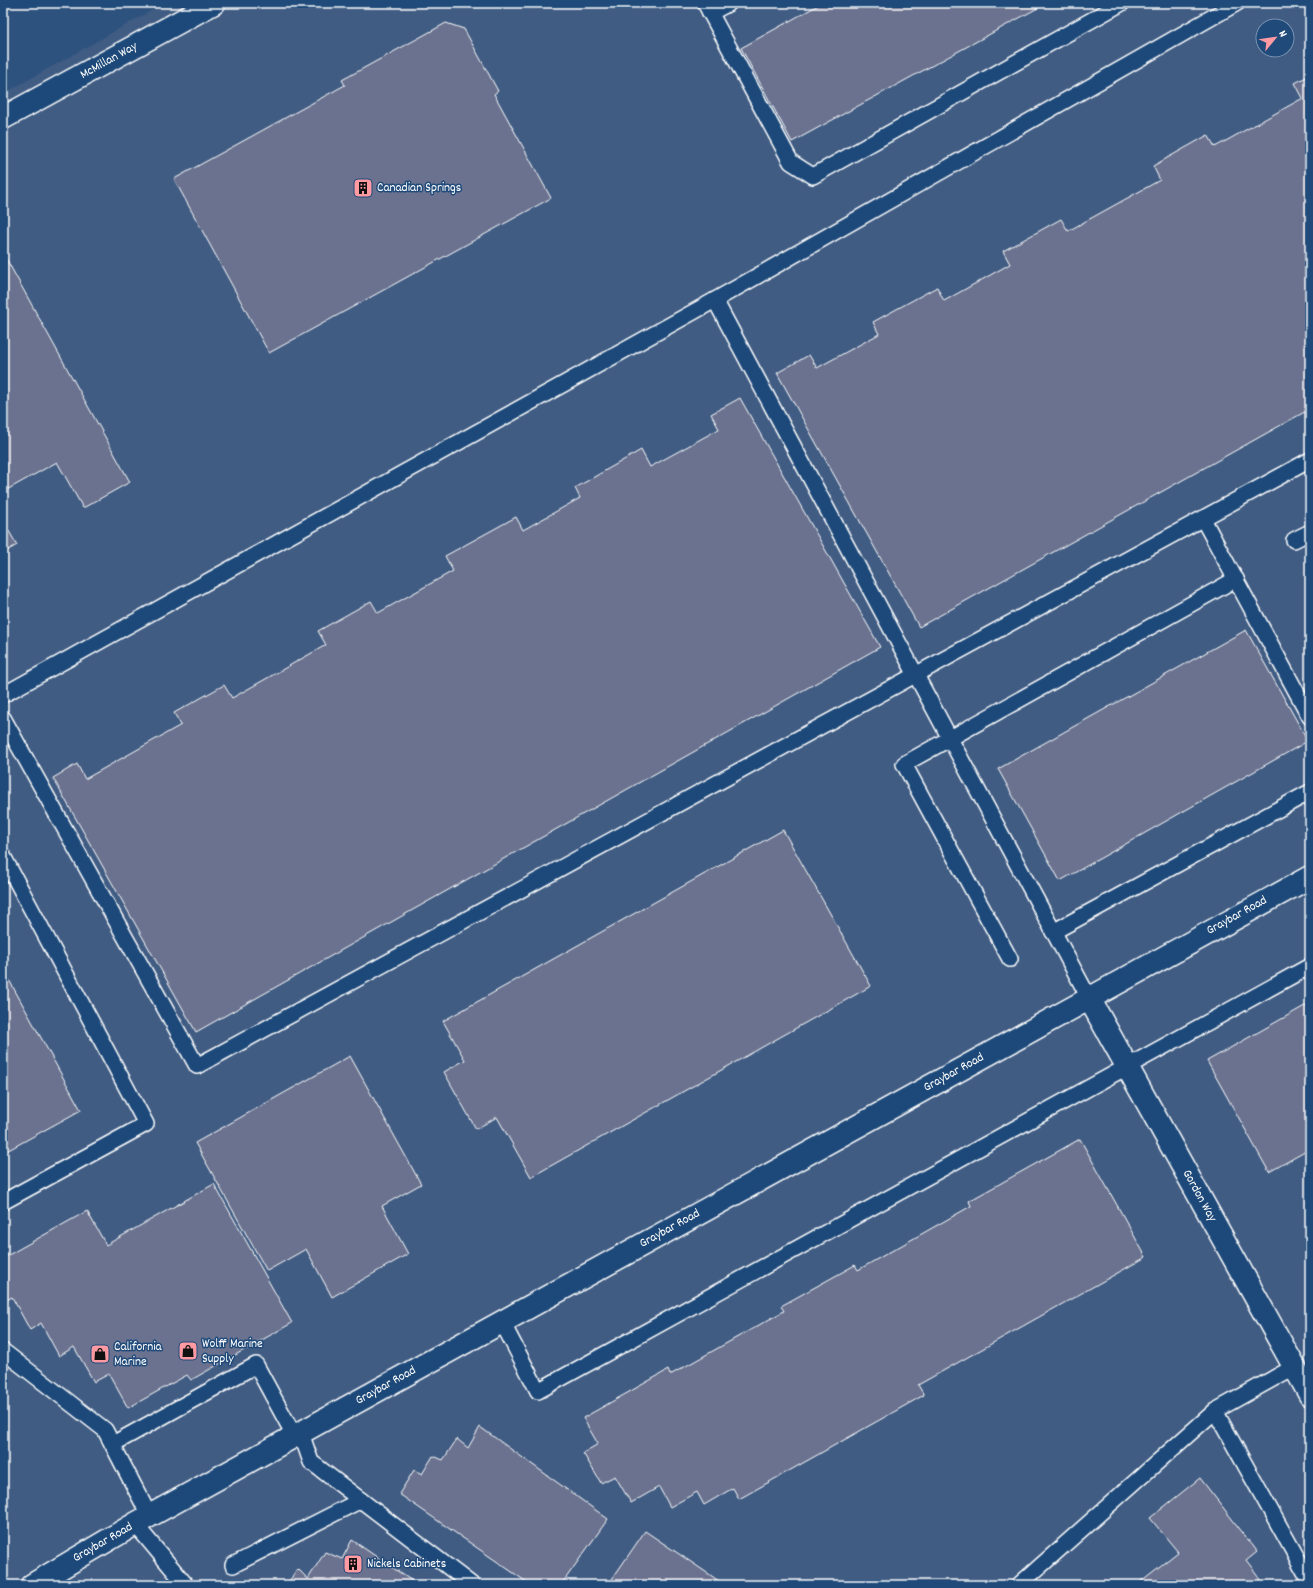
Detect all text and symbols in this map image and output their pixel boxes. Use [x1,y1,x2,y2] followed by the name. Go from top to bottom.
[1255,18,1295,58] north arrow
[1274,28,1291,41] text: N
[77,37,142,85] street label: McMillan Way
[352,177,374,199] building icon: Canadian Springs
[377,179,461,198] place label: Canadian Springs
[1203,892,1271,940] street label: Graybar Road
[920,1049,988,1097] street label: Graybar Road
[1177,1167,1221,1226] street label: Gordon Way
[636,1205,704,1253] street label: Graybar Road
[202,1335,263,1369] place label: Wolff Marine Supply
[114,1338,163,1372] place label: California Marine
[177,1340,199,1362] shop icon: Wolff Marine Supply
[89,1343,111,1365] shop icon: California Marine
[352,1362,420,1410] street label: Graybar Road
[69,1518,137,1568] street label: Graybar Road
[342,1553,364,1575] building icon: Nickels Cabinets
[367,1555,446,1574] place label: Nickels Cabinets

